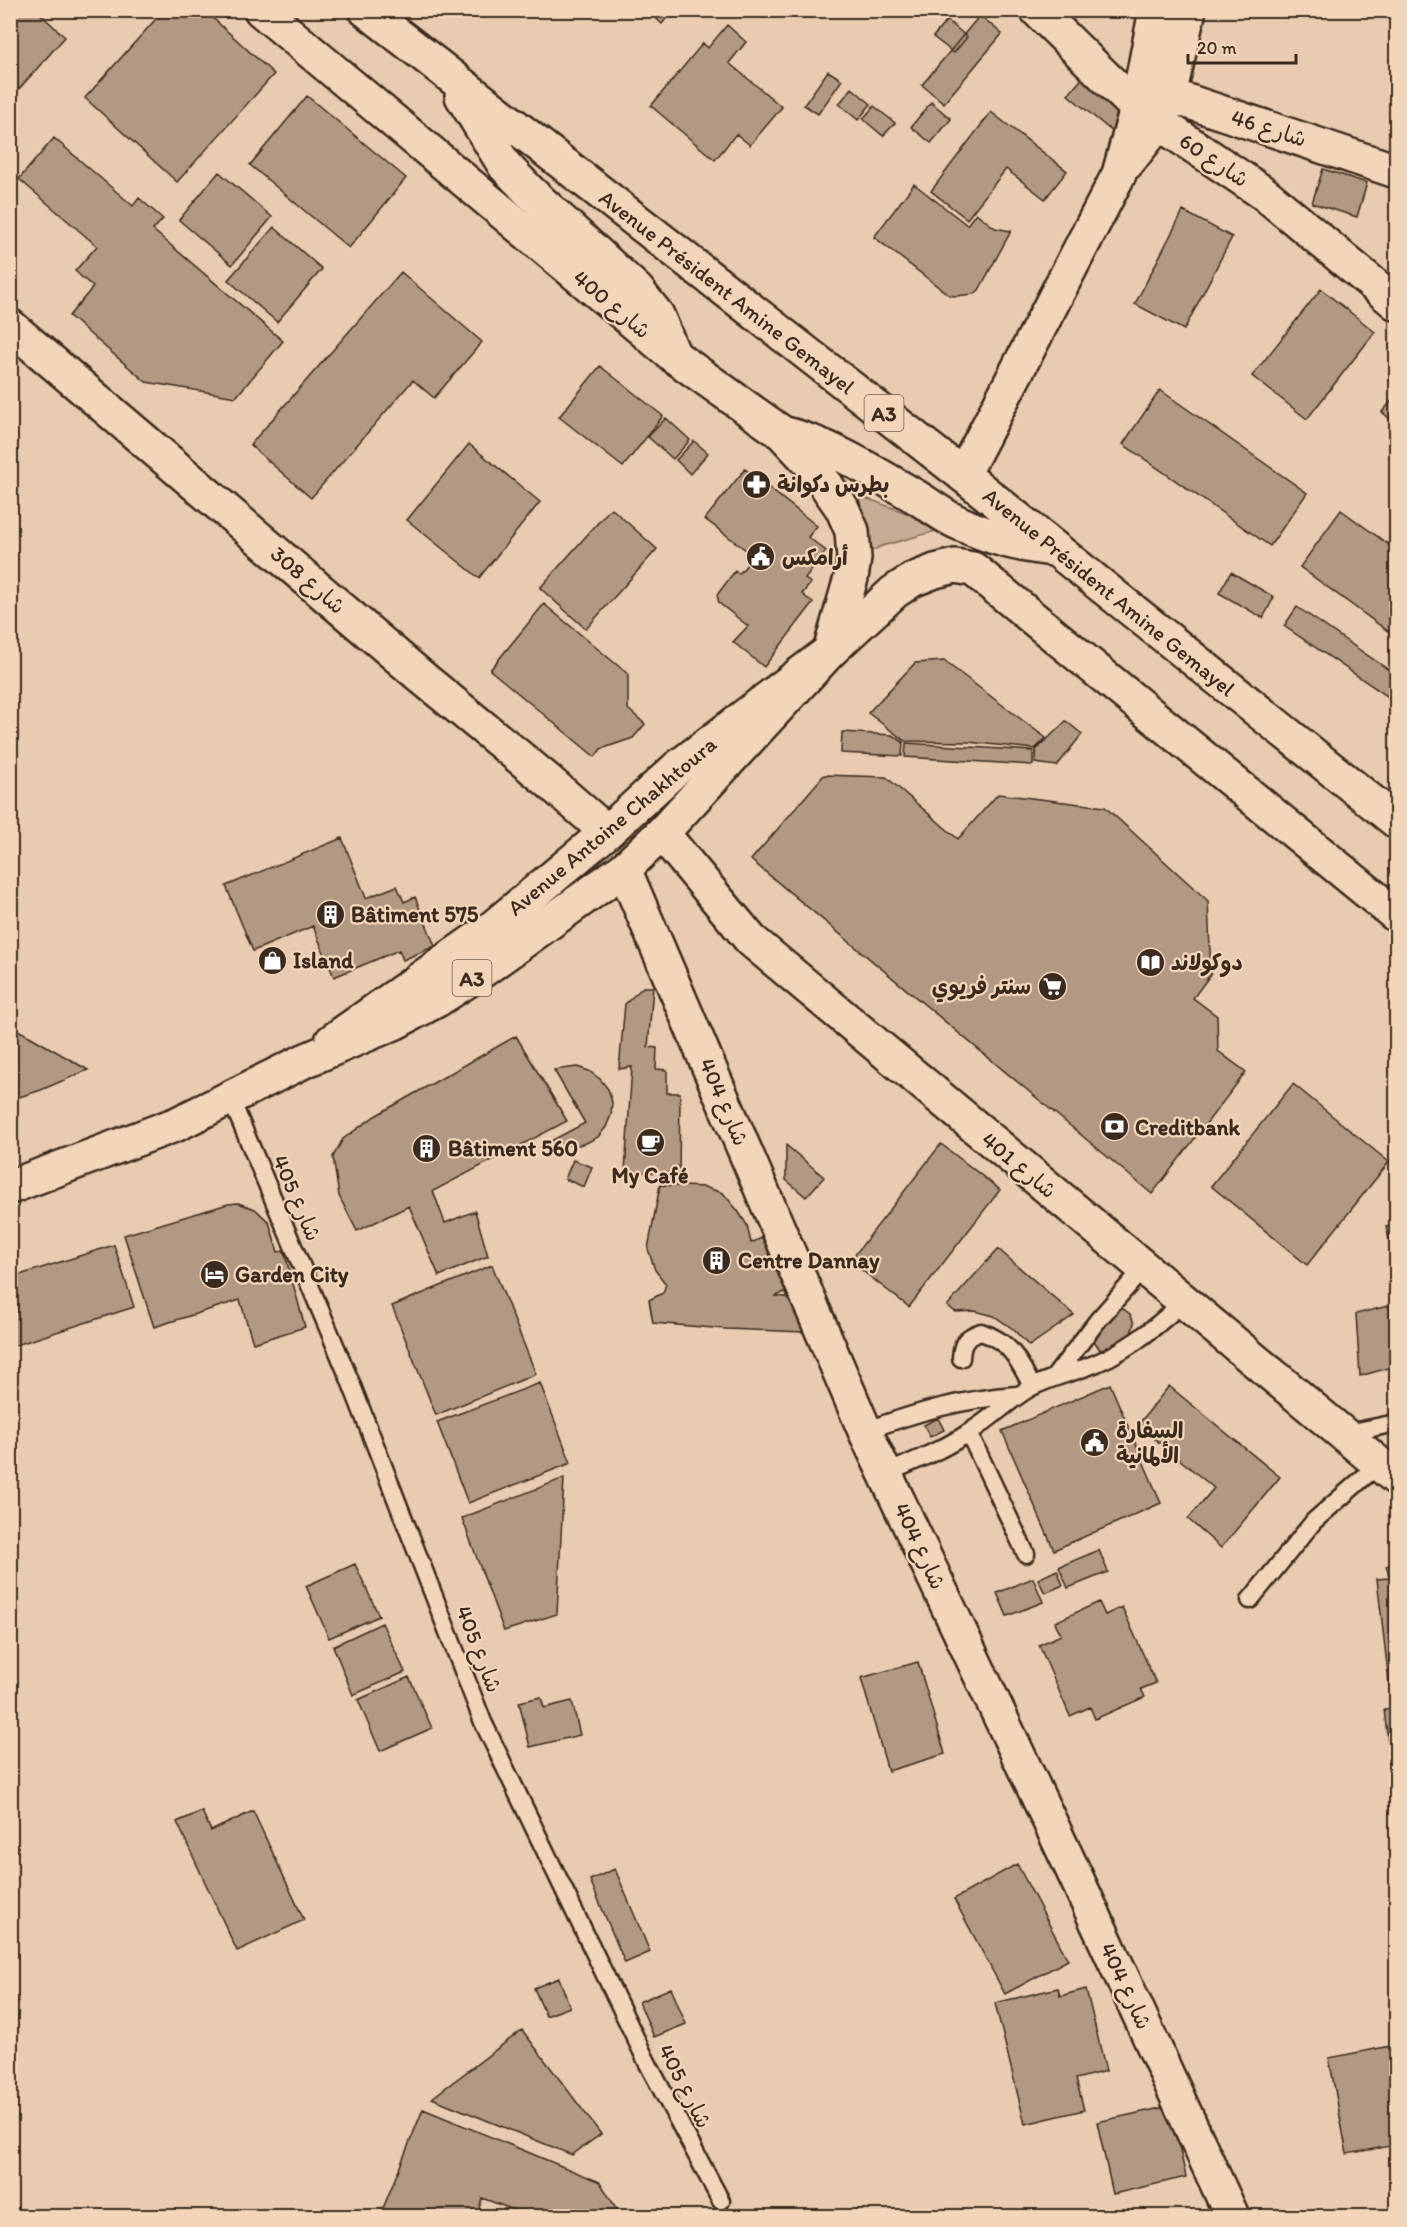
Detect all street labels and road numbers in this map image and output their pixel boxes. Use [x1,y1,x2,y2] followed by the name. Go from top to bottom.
[1227,103,1310,155] street label: شارع 46
[1173,127,1254,195] street label: شارع 60
[594,184,860,400] street label: Avenue Président Amine Gemayel
[566,264,656,346] street label: شارع 400
[864,395,904,431] road number: A3
[977,482,1241,702] street label: Avenue Président Amine Gemayel
[264,540,351,621] street label: شارع 308
[502,730,722,921] street label: Avenue Antoine Chakhtoura
[452,960,492,996] road number: A3
[692,1054,755,1151] street label: شارع 404
[975,1126,1062,1206] street label: شارع 401
[265,1151,327,1246] street label: شارع 405
[886,1498,952,1594] street label: شارع 404
[448,1602,508,1697] street label: شارع 405
[1092,1938,1158,2034] street label: شارع 404
[651,2039,718,2134] street label: شارع 405

